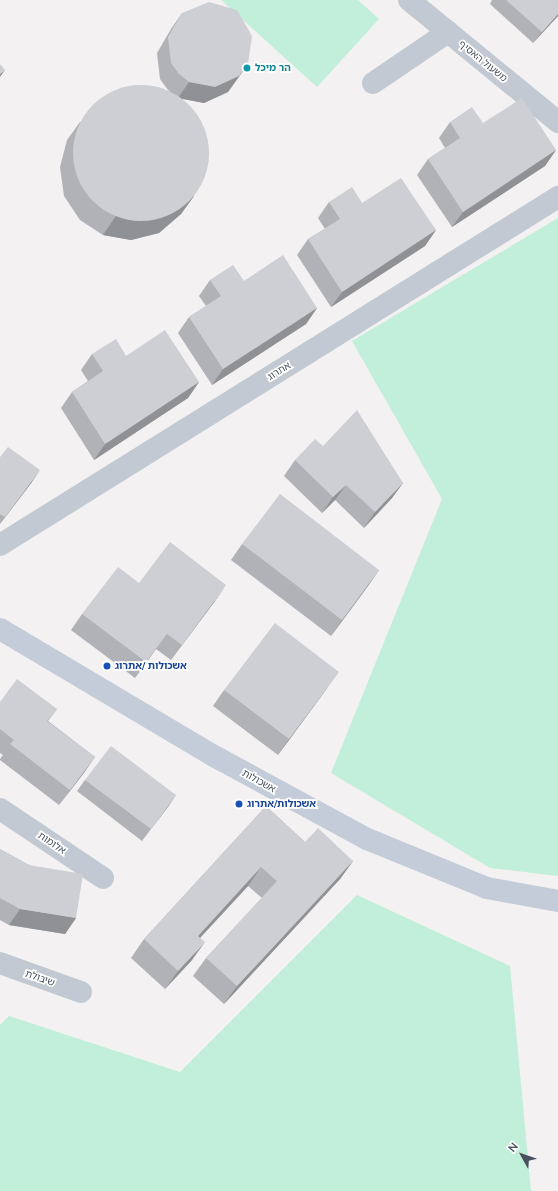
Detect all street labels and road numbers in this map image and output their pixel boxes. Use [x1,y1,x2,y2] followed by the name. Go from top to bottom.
[456,38,510,84] street label: משעול האסיף
[265,359,293,383] street label: אתרוג
[240,767,278,795] street label: אשכולות
[36,829,68,857] street label: אלומות
[24,967,56,989] street label: שיבולת

